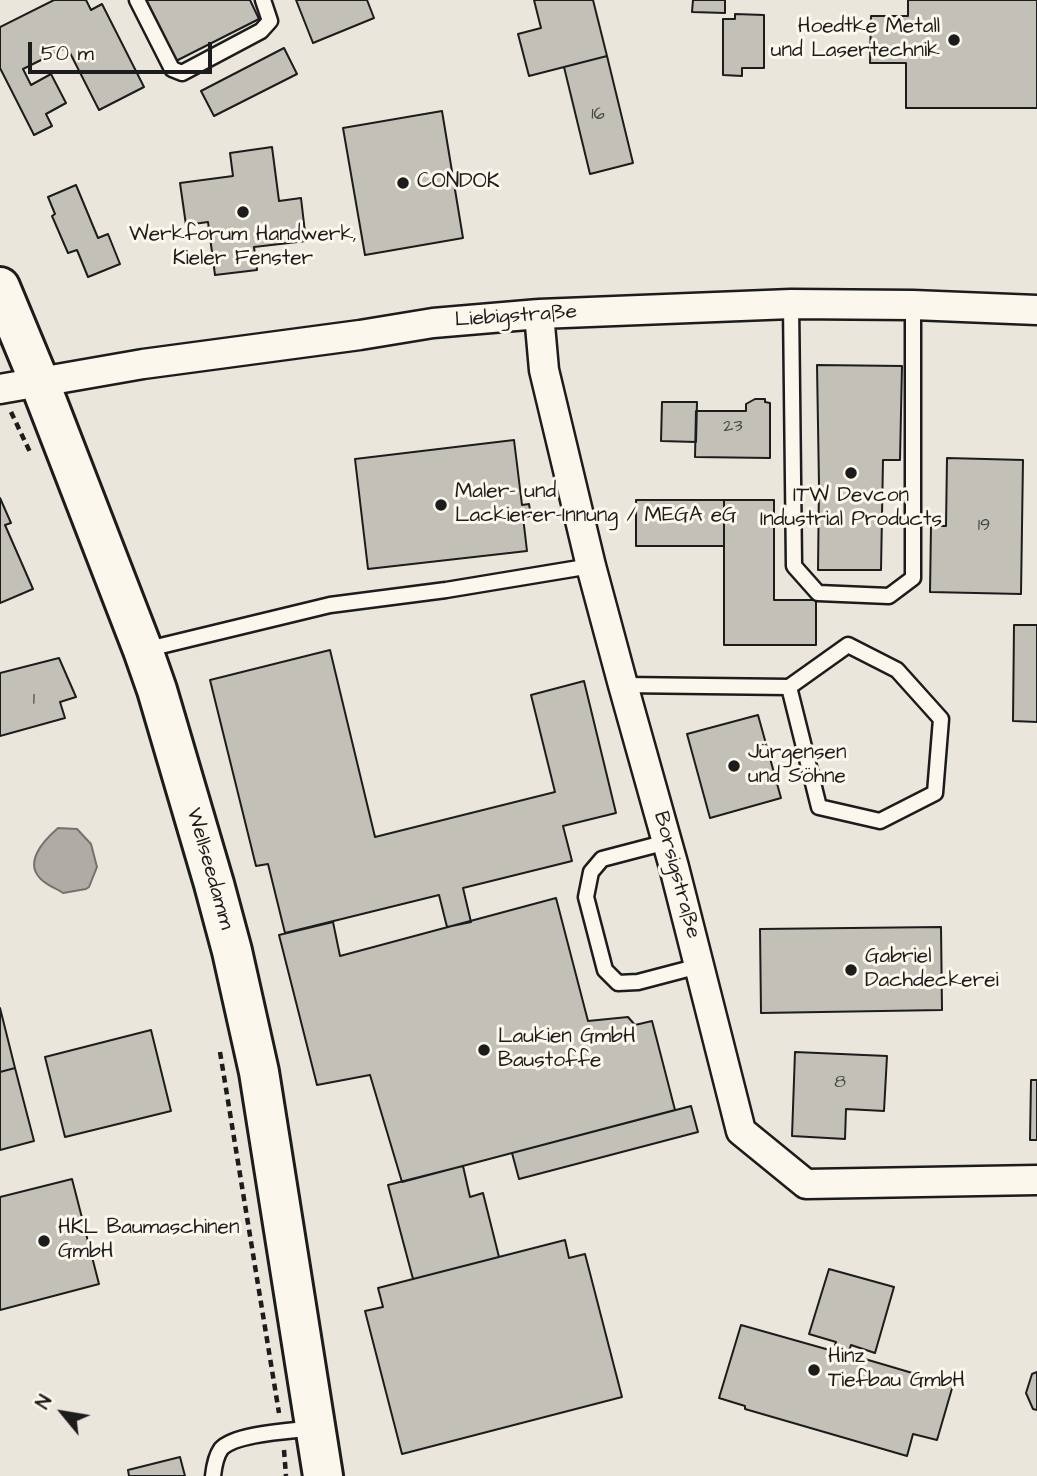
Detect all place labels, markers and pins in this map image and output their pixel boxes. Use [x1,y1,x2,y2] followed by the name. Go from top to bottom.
[771,15,940,65] place label: Hoedtke Metall und Lasertechnik
[946,32,962,48] marker: Hoedtke Metall und Lasertechnik
[417,170,500,196] place label: CONDOK
[395,175,411,191] marker: CONDOK
[235,204,251,220] marker: Werkforum Handwerk, Kieler Fenster
[129,223,357,273] place label: Werkforum Handwerk, Kieler Fenster
[843,465,859,481] marker: ITW Devcon Industrial Products
[455,480,737,530] place label: Maler- und Lackierer-Innung / MEGA eG
[760,484,942,534] place label: ITW Devcon Industrial Products
[433,497,449,513] marker: Maler- und Lackierer-Innung / MEGA eG
[748,741,846,791] place label: Jürgensen und Söhne
[726,758,742,774] marker: Jürgensen und Söhne
[865,945,999,995] place label: Gabriel Dachdeckerei
[843,962,859,978] marker: Gabriel Dachdeckerei
[498,1025,636,1075] place label: Laukien GmbH Baustoffe
[476,1042,492,1058] marker: Laukien GmbH Baustoffe
[58,1216,239,1266] place label: HKL Baumaschinen GmbH
[36,1233,52,1249] marker: HKL Baumaschinen GmbH
[828,1345,965,1395] place label: Hinz Tiefbau GmbH
[806,1362,822,1378] marker: Hinz Tiefbau GmbH

